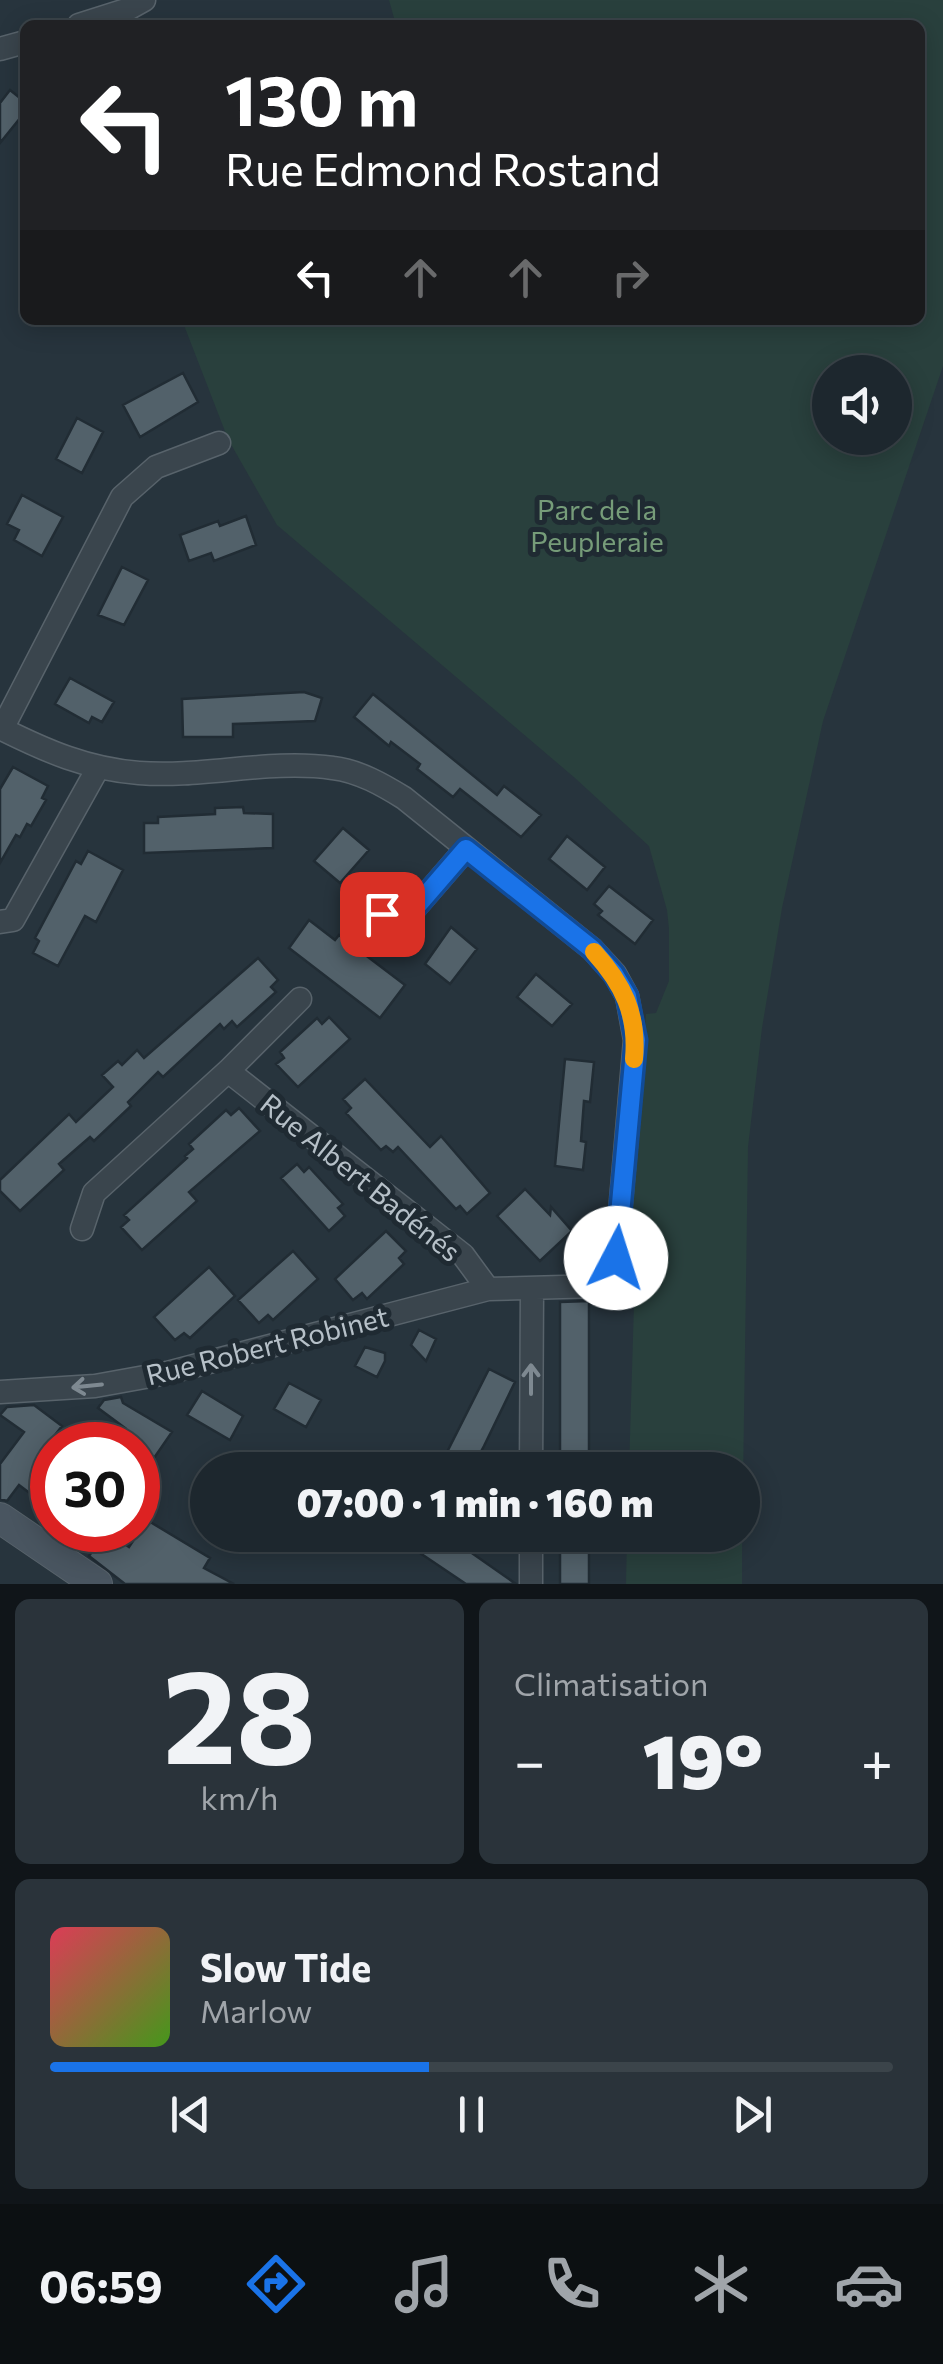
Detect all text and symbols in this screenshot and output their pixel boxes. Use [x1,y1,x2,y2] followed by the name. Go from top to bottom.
[225,55,418,140] text: 130 m
[60,60,190,190] icon: left
[225,140,661,195] text: Rue Edmond Rostand
[288,250,343,305] icon: left
[393,250,448,305] icon: ahead
[498,250,553,305] icon: ahead
[603,250,658,305] icon: right
[812,355,912,455] map controls
[812,355,912,455] button: sound
[530,492,664,558] park label: Parc de la Peupleraie
[340,872,425,957] pin
[355,887,410,942] icon: arrive
[254,1086,468,1268] street label: Rue Albert Badénés
[564,1206,668,1310] position arrow
[142,1298,392,1392] street label: Rue Robert Robinet
[522,1364,540,1396] one-way arrow
[71,1377,104,1396] one-way arrow
[30,1422,160,1552] speed limit sign: 30
[297,1478,653,1525] text: 07:00 · 1 min · 160 m
[163,1632,316,1791] text: 28
[514,1663,708,1703] text: Climatisation
[643,1713,763,1804] text: 19°
[514,1726,545,1793] text: −
[861,1726,893,1793] text: +
[201,1777,278,1817] text: km/h
[200,1943,371,1990] text: Slow Tide
[200,1990,312,2030] text: Marlow
[163,2087,218,2142] icon: previous
[444,2087,499,2142] icon: pause
[725,2087,780,2142] icon: next
[241,2249,311,2319] icon: directions
[389,2249,459,2319] icon: music
[537,2249,607,2319] icon: phone
[686,2249,756,2319] icon: climate
[834,2249,904,2319] icon: car
[39,2257,163,2312] text: 06:59

